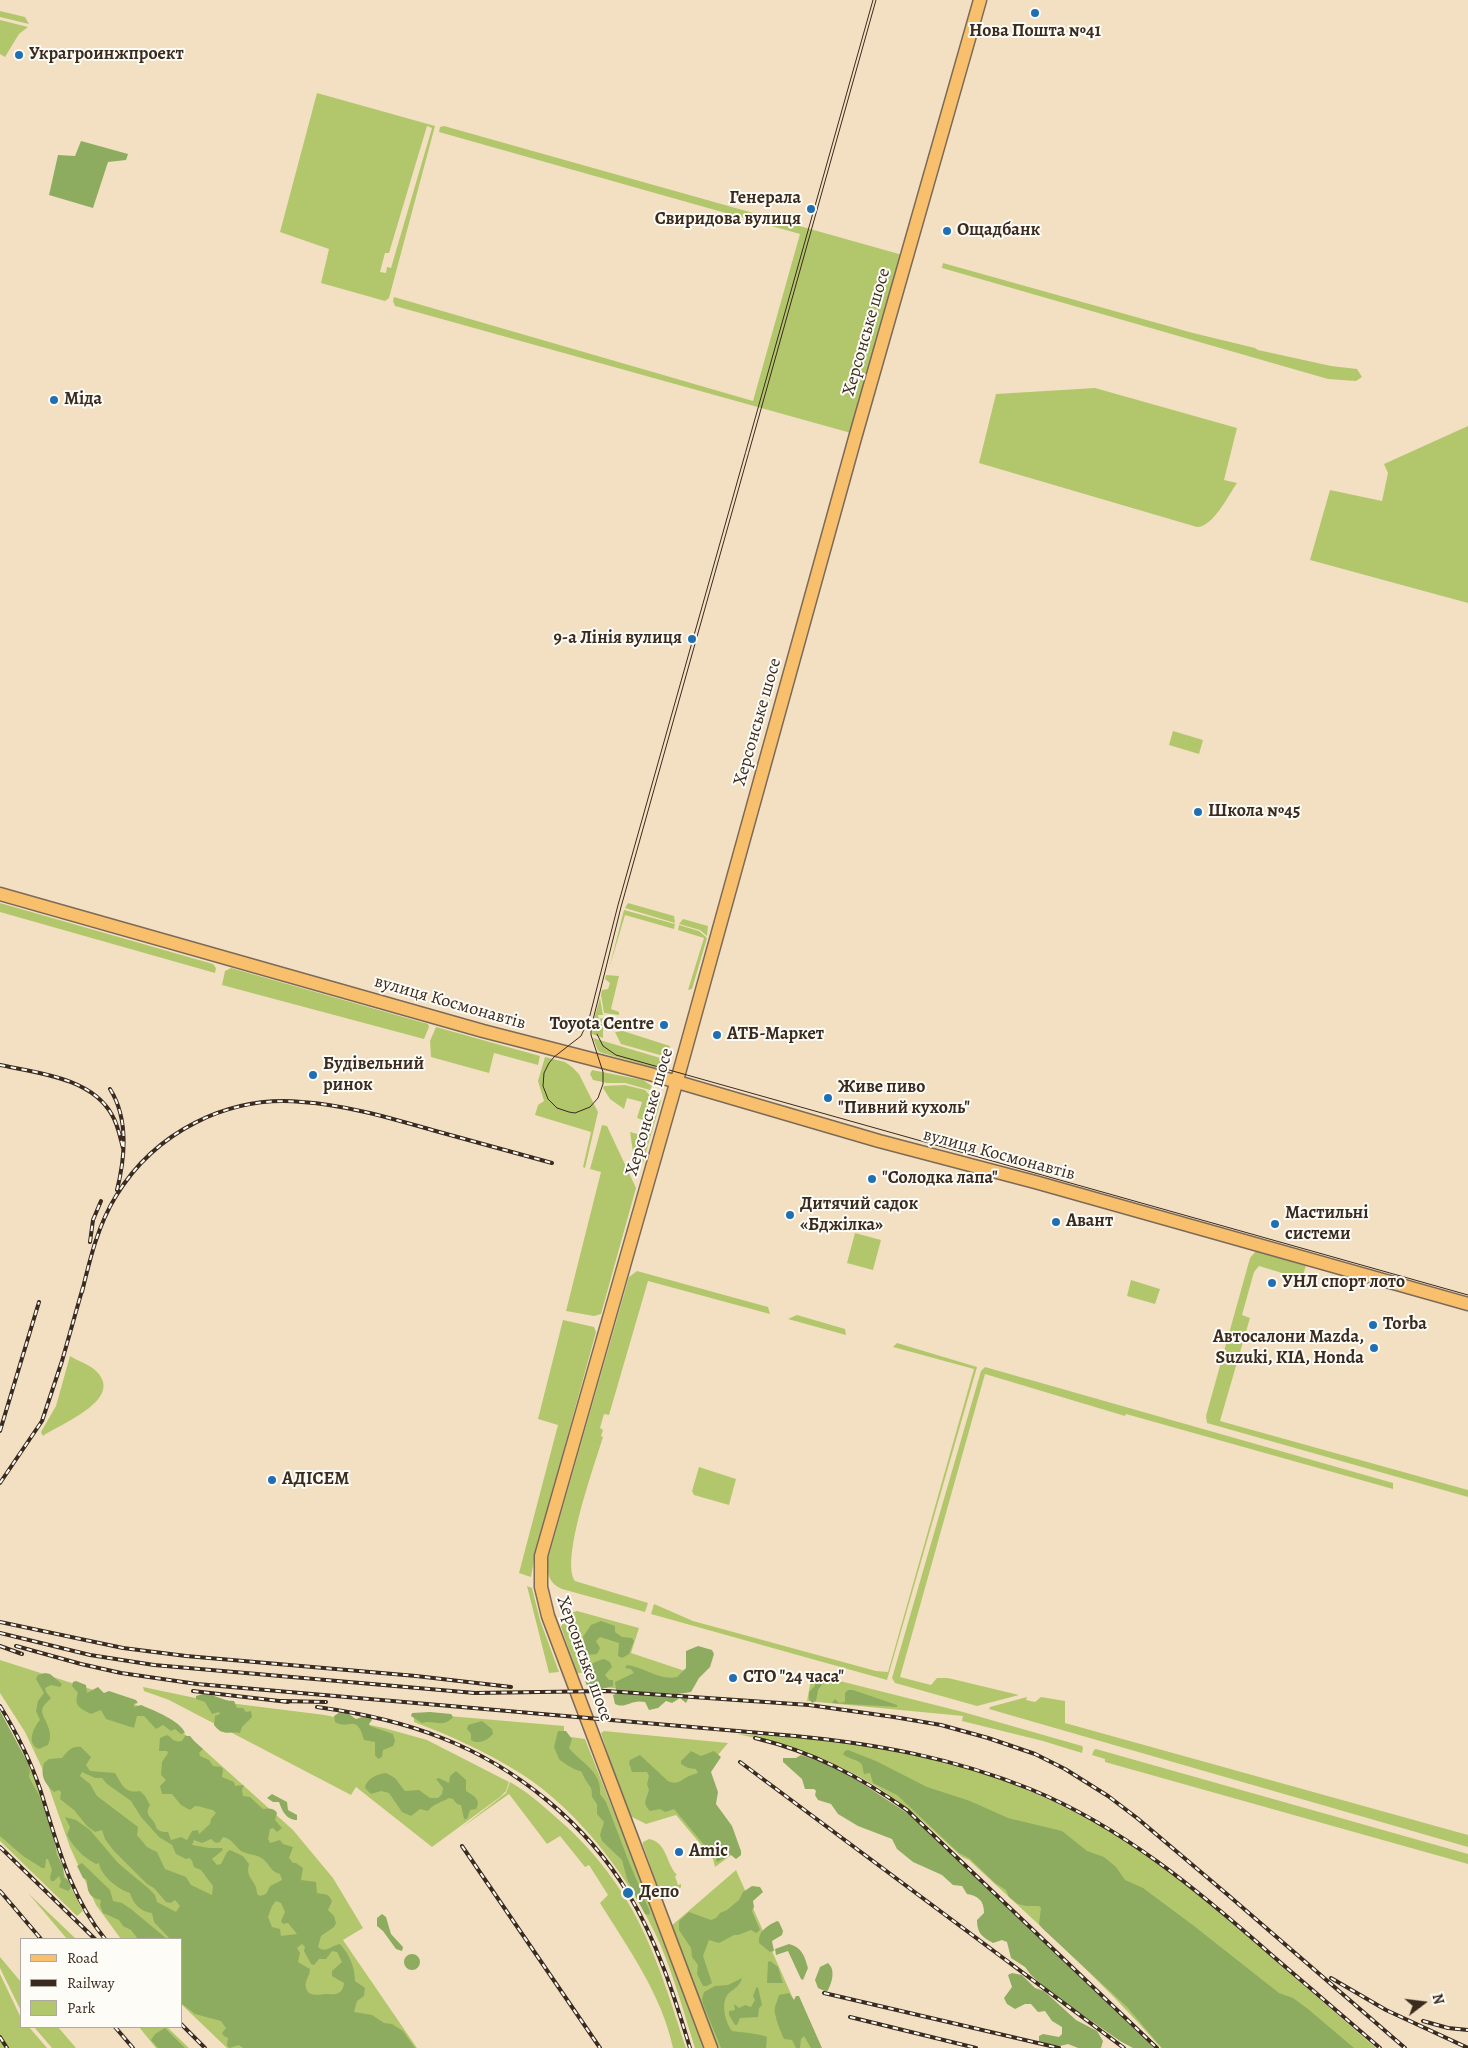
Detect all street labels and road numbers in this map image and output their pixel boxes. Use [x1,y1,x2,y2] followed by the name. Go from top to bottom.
[838,266,896,398] street label: Херсонське шосе
[729,656,787,788] street label: Херсонське шосе
[372,971,528,1035] street label: вулиця Космонавтів
[621,1046,679,1178] street label: Херсонське шосе
[921,1124,1077,1186] street label: вулиця Космонавтів
[551,1593,617,1725] street label: Херсонське шосе

